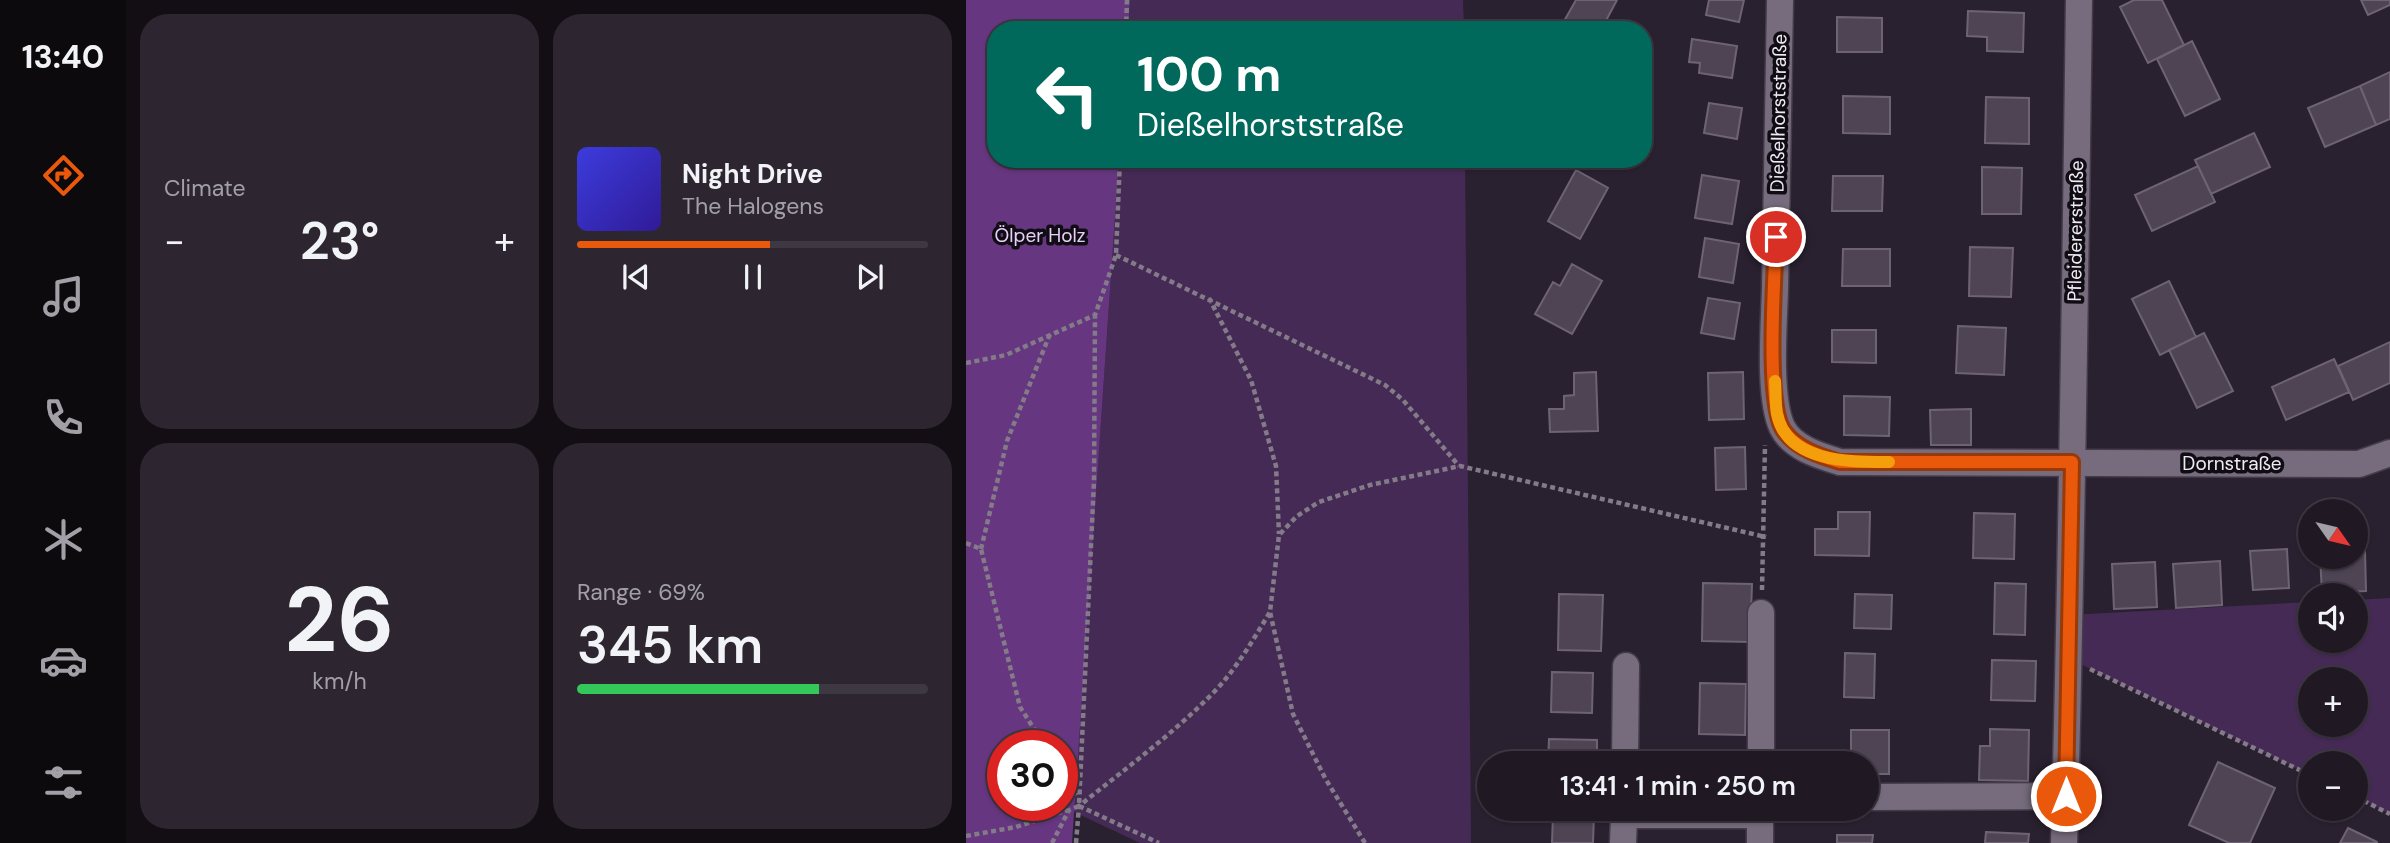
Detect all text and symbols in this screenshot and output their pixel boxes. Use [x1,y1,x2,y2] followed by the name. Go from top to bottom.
[1765,34,1792,192] street label: Dießelhorststraße
[22,36,104,78] text: 13:40
[1137,42,1281,106] text: 100 m
[1022,49,1113,140] icon: left
[1137,104,1404,146] text: Dießelhorststraße
[39,151,88,200] icon: directions
[682,157,823,191] text: Night Drive
[2062,160,2089,302] street label: Pfleidererstraße
[164,173,246,203] text: Climate
[682,191,824,221] text: The Halogens
[300,207,379,275] text: 23°
[1746,207,1806,267] pin
[164,216,185,266] text: −
[494,216,515,266] text: +
[1757,218,1795,256] icon: arrive
[995,223,1085,248] park label: Ölper Holz
[617,258,655,296] icon: previous
[734,258,772,296] icon: pause
[851,258,889,296] icon: next
[39,272,88,321] icon: music
[39,393,88,442] icon: phone
[2182,451,2282,476] street label: Dornstraße
[2298,499,2368,569] north arrow
[2298,499,2368,821] map controls
[39,515,88,564] icon: climate
[284,561,395,679] text: 26
[577,577,705,607] text: Range · 69%
[2298,583,2368,653] button: sound
[577,611,763,679] text: 345 km
[39,636,88,685] icon: car
[312,666,367,696] text: km/h
[2298,667,2368,737] button: +
[987,730,1078,821] speed limit sign: 30
[2298,751,2368,821] button: −
[39,758,88,807] icon: filters
[2029,759,2103,833] position arrow
[1560,769,1796,803] text: 13:41 · 1 min · 250 m

